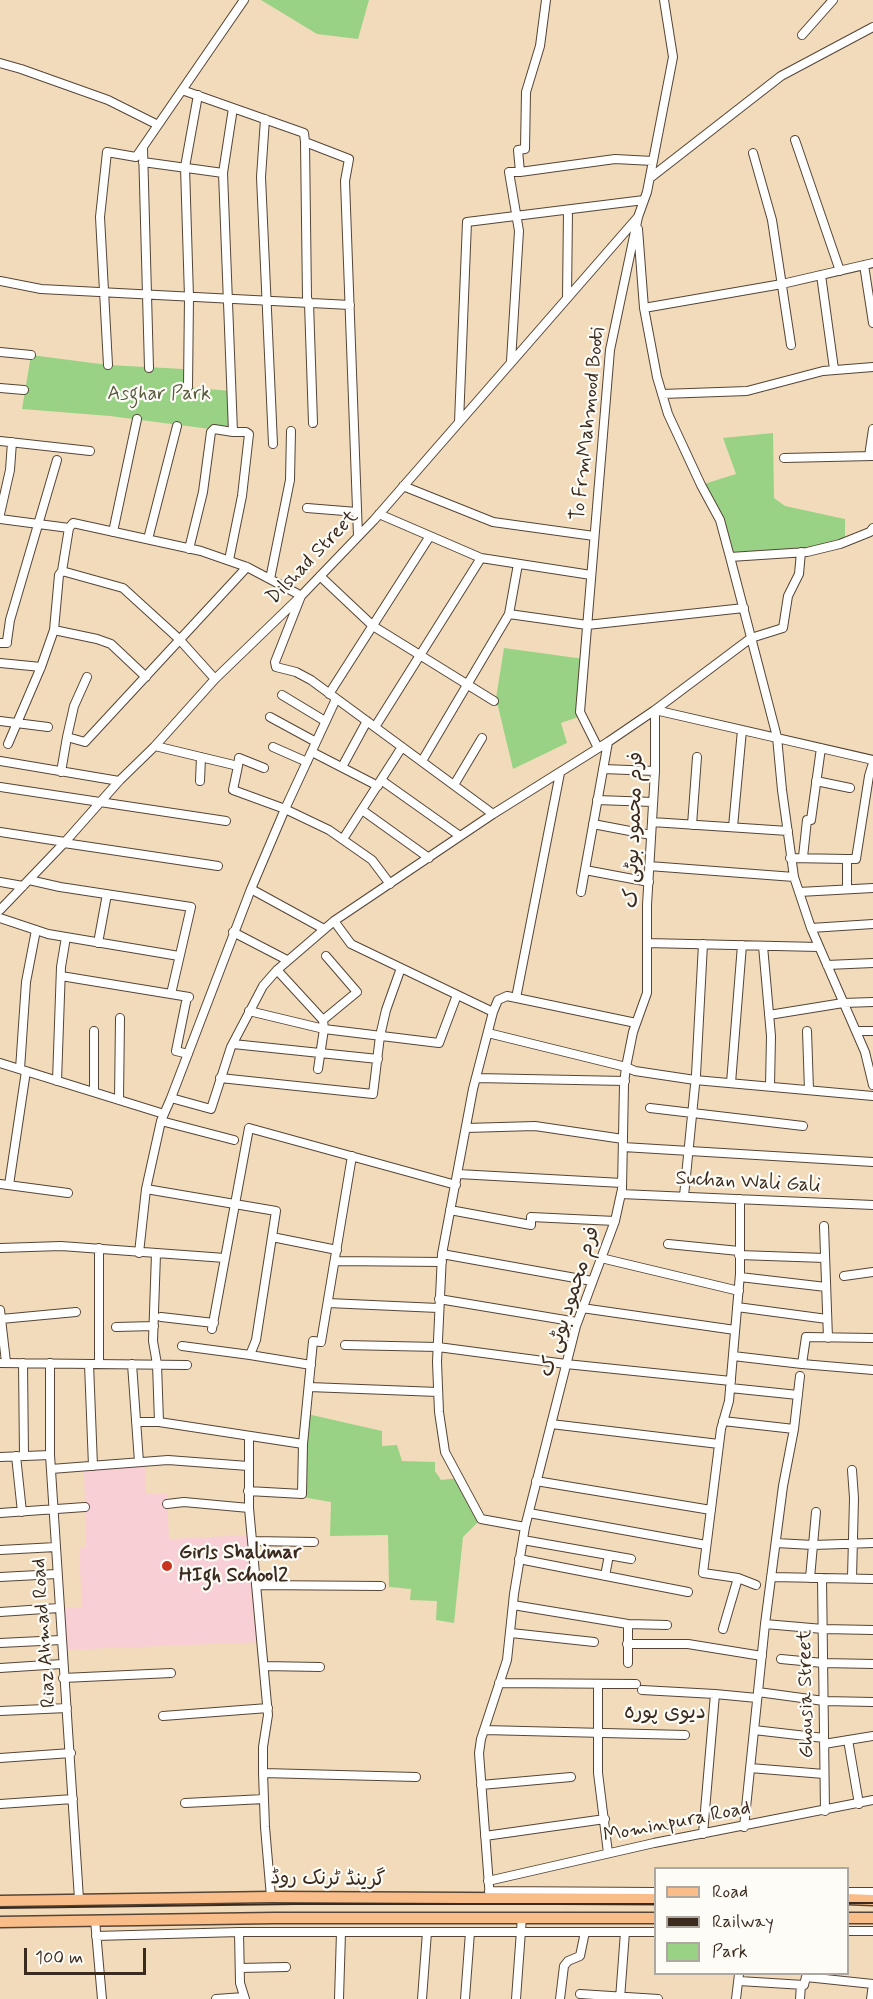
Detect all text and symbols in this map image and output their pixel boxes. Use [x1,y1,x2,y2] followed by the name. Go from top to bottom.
[567,326,611,522] street label: To FrmMahmood Booti
[107,383,211,407] park label: Asghar Park
[262,506,364,610] street label: Dilshad Street
[620,751,650,909] street label: فرم محمود بوٹی ک
[675,1167,821,1199] street label: Suchan Wali Gali
[535,1224,607,1380] street label: فرم محمود بوٹی ک
[179,1542,301,1589] place label: Girls Shalimar HIgh School2
[28,1557,62,1709] street label: Riaz Ahmad Road
[160,1559,174,1573] marker: Girls Shalimar HIgh School2
[794,1629,820,1759] street label: Ghousia Street
[624,1701,706,1727] district label: دیوی پورہ
[602,1797,752,1849] street label: Mominpura Road
[270,1867,386,1893] street label: گرینڈ ٹرنک روڈ
[654,1867,849,1975] legend
[712,1880,748,1904] text: Road
[712,1910,774,1934] text: Railway
[27,1936,148,1974] scale bar
[712,1940,748,1964] text: Park
[35,1946,83,1970] text: 100 m

